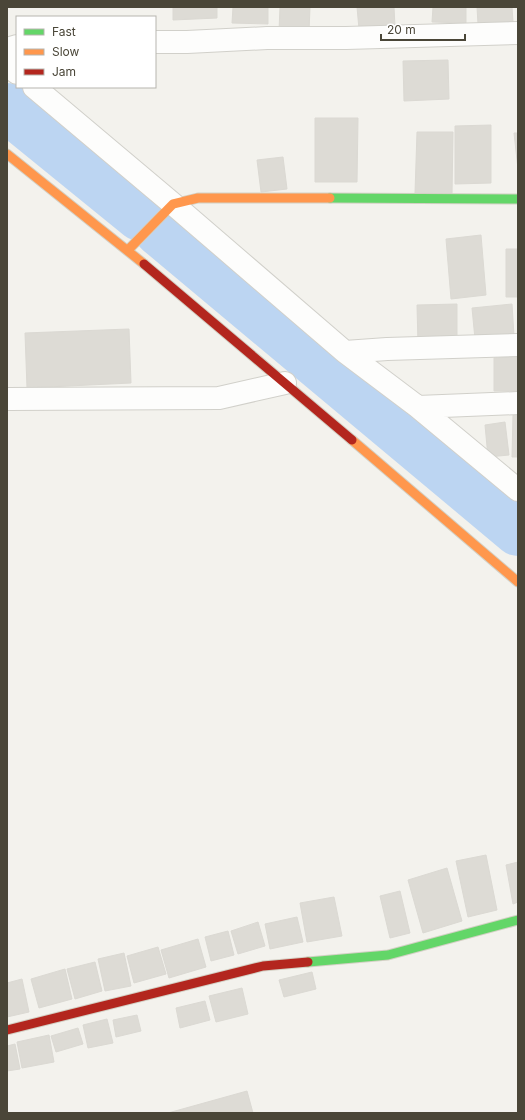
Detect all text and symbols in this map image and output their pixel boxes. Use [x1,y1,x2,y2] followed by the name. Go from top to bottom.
[16,16,156,88] legend
[381,16,465,42] scale bar
[387,22,416,37] text: 20 m
[52,24,76,39] text: Fast
[52,44,80,59] text: Slow
[52,64,76,79] text: Jam

